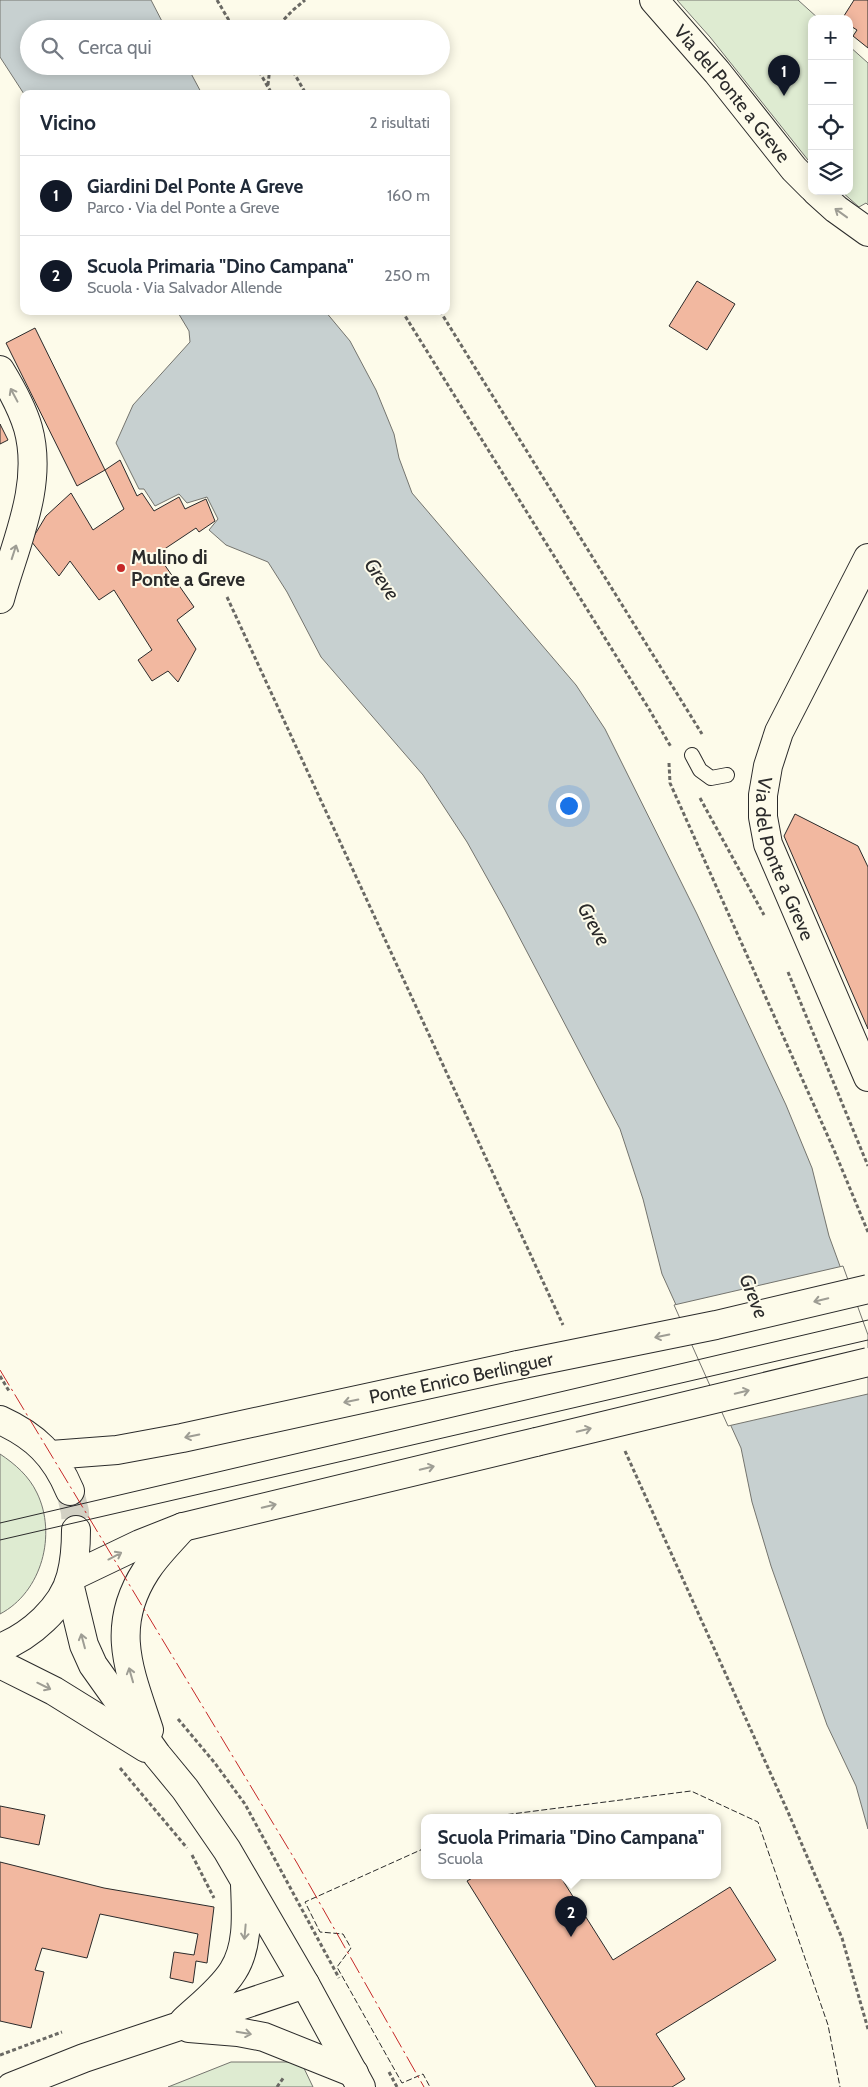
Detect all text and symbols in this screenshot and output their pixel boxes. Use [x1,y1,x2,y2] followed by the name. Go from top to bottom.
[808,15,853,195] map controls
[808,15,853,60] button: +
[20,20,450,75] search box
[669,20,796,167] street label: Via del Ponte a Greve
[38,34,66,62] icon: search
[78,36,152,59] text: Cerca qui
[768,55,800,96] pin: 1
[808,60,853,105] button: −
[808,105,853,150] button: locate
[40,110,96,135] text: Vicino
[369,113,430,132] text: 2 risultati
[808,150,853,195] button: layers
[87,175,303,198] text: Giardini Del Ponte A Greve
[53,186,59,205] text: 1
[387,186,430,205] text: 160 m
[87,198,280,217] text: Parco · Via del Ponte a Greve
[834,208,848,218] one-way arrow
[87,255,354,278] text: Scuola Primaria "Dino Campana"
[52,266,60,285] text: 2
[384,266,430,285] text: 250 m
[87,278,282,297] text: Scuola · Via Salvador Allende
[9,388,18,403] one-way arrow
[10,545,19,560] one-way arrow
[131,546,245,591] place label: Mulino di Ponte a Greve
[359,554,405,604] water label: Greve
[115,562,127,574] marker: Mulino di Ponte a Greve
[752,775,820,944] street label: Via del Ponte a Greve
[556,793,582,819] your location
[573,898,615,950] water label: Greve
[734,1270,774,1322] water label: Greve
[813,1296,829,1305] one-way arrow
[654,1331,670,1341] one-way arrow
[367,1347,555,1409] street label: Ponte Enrico Berlinguer
[733,1387,749,1397] one-way arrow
[343,1397,359,1407] one-way arrow
[575,1425,591,1434] one-way arrow
[185,1432,201,1441] one-way arrow
[418,1463,434,1472] one-way arrow
[260,1501,276,1510] one-way arrow
[107,1551,122,1561] one-way arrow
[78,1633,88,1649] one-way arrow
[126,1667,135,1683] one-way arrow
[36,1681,51,1691] one-way arrow
[421,1814,721,1879] popup
[438,1826,704,1849] text: Scuola Primaria "Dino Campana"
[438,1849,483,1868] text: Scuola
[555,1896,587,1937] pin: 2
[240,1923,250,1939] one-way arrow
[235,2029,251,2039] one-way arrow

